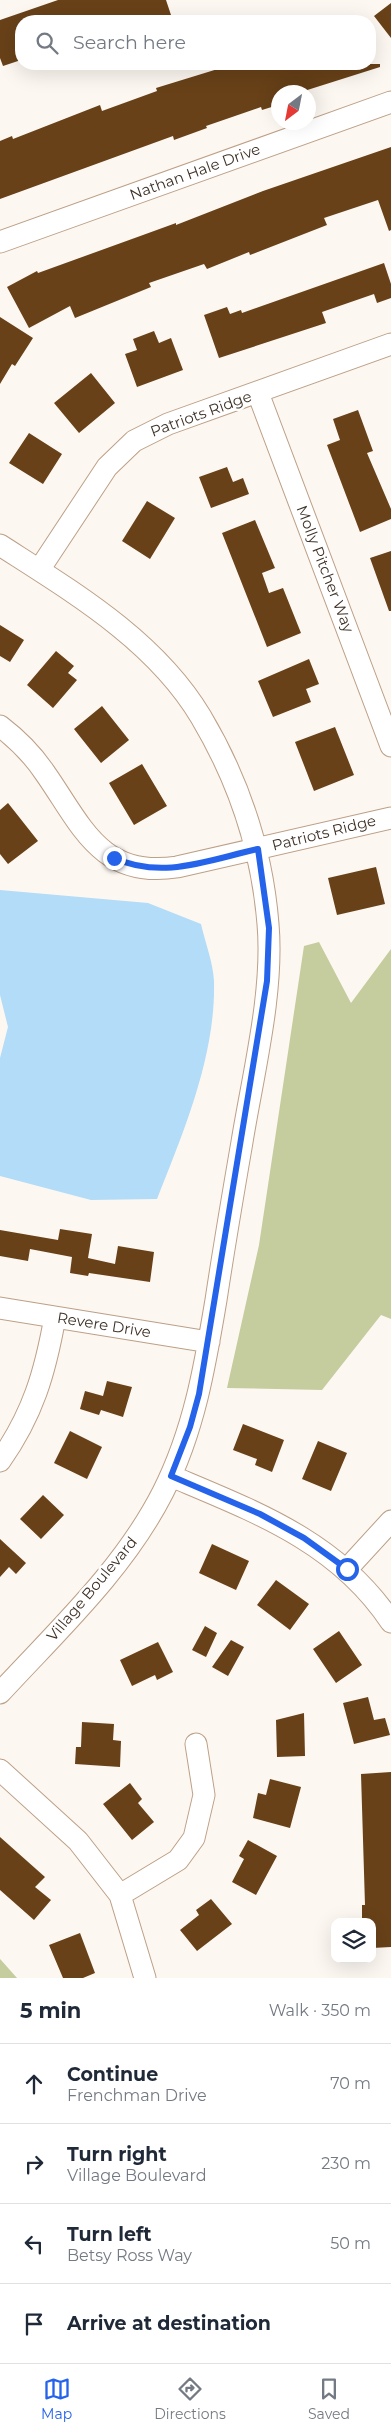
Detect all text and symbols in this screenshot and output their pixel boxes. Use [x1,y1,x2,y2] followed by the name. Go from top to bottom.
[15,15,376,70] search box
[33,29,61,57] icon: search
[73,31,186,54] text: Search here
[271,85,316,130] north arrow
[127,139,263,204] street label: Nathan Hale Drive
[148,386,254,441] street label: Patriots Ridge
[293,503,359,636] street label: Molly Pitcher Way
[270,810,378,855] street label: Patriots Ridge
[103,847,126,870] route end
[56,1308,152,1341] street label: Revere Drive
[42,1532,141,1645] street label: Village Boulevard
[336,1558,359,1581] route start
[331,1918,376,1963] map controls
[331,1918,376,1963] button: layers
[20,1998,81,2023] text: 5 min
[269,2001,371,2020] text: Walk · 350 m
[67,2063,158,2086] text: Continue
[20,2070,48,2098] icon: ahead
[330,2074,371,2093] text: 70 m
[67,2086,207,2105] text: Frenchman Drive
[67,2143,167,2166] text: Turn right
[20,2150,48,2178] icon: right
[321,2154,371,2173] text: 230 m
[67,2166,207,2185] text: Village Boulevard
[67,2223,152,2246] text: Turn left
[20,2230,48,2258] icon: left
[330,2234,371,2253] text: 50 m
[67,2246,192,2265] text: Betsy Ross Way
[20,2310,48,2338] icon: arrive
[67,2312,271,2335] text: Arrive at destination
[41,2375,72,2423] tab: Map
[154,2375,226,2423] tab: Directions
[308,2375,350,2423] tab: Saved

